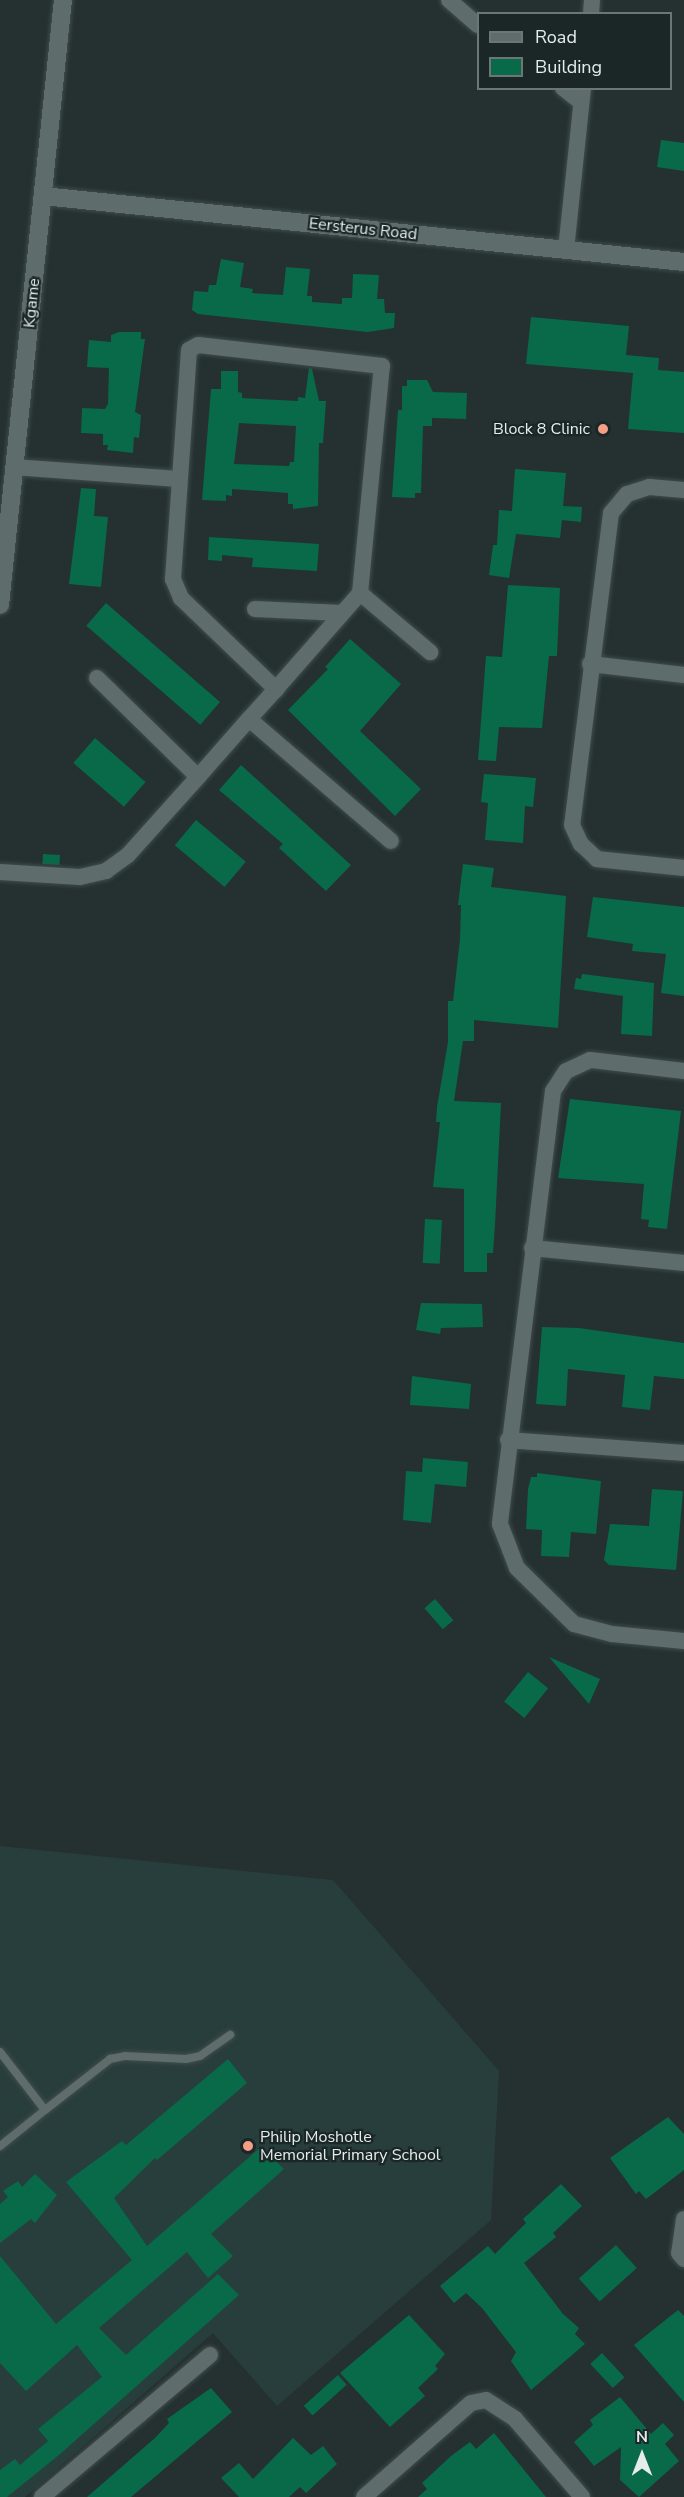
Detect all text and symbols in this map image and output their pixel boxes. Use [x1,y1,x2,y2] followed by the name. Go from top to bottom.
[477,12,672,90] legend
[535,25,577,49] text: Road
[535,55,602,79] text: Building
[308,214,418,244] street label: Eersterus Road
[20,277,44,329] street label: Kgame
[493,419,590,439] place label: Block 8 Clinic
[594,420,612,438] marker: Block 8 Clinic
[260,2127,441,2165] place label: Philip Moshotle Memorial Primary School
[241,2139,255,2153] marker: Philip Moshotle Memorial Primary School
[612,2425,672,2485] north arrow
[636,2426,648,2448] text: N

